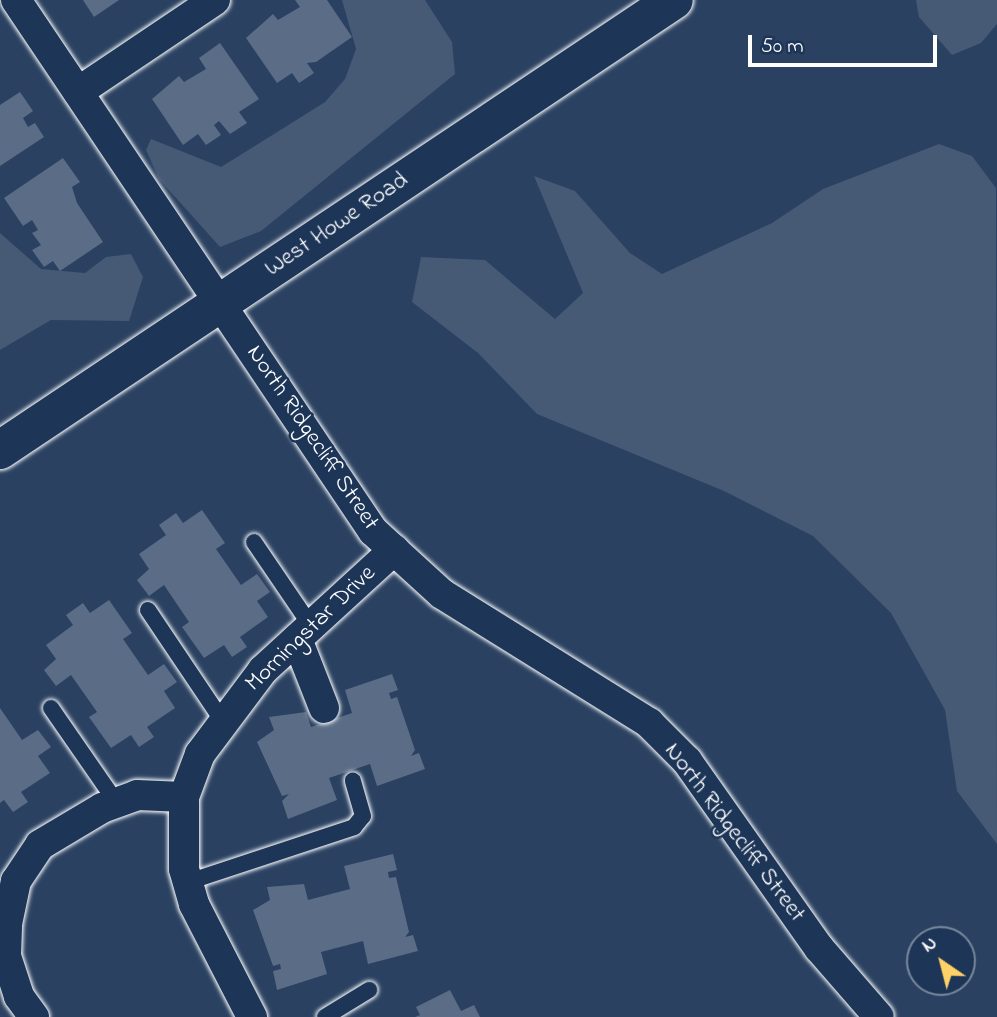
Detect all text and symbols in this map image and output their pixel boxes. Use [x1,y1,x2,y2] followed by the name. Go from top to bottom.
[752,21,941,65] scale bar
[761,32,804,62] text: 50 m
[260,166,414,284] street label: West Howe Road
[239,340,385,536] street label: North Ridgecliff Street
[240,560,382,698] street label: Morningstar Drive
[657,738,811,928] street label: North Ridgecliff Street
[906,926,976,996] north arrow
[917,930,943,960] text: N

